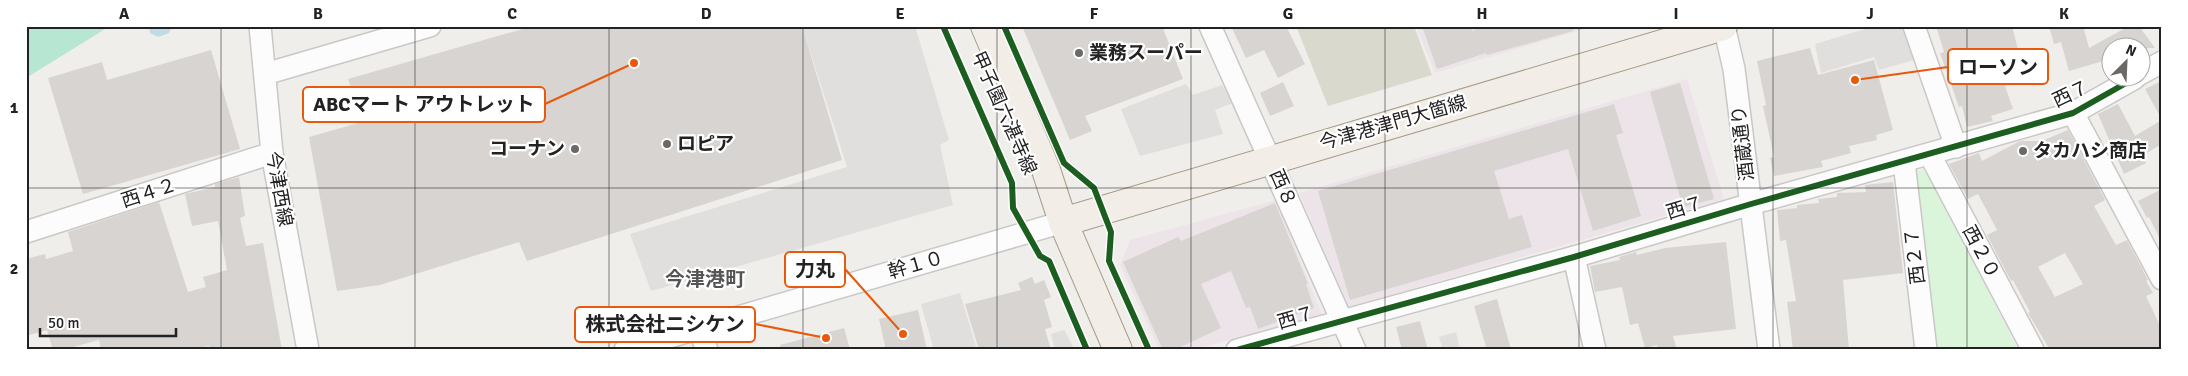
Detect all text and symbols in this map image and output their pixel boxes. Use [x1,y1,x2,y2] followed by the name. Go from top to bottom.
[119,4,130,24] text: A
[313,4,323,24] text: B
[507,4,517,24] text: C
[701,4,712,24] text: D
[895,4,905,24] text: E
[1090,4,1099,24] text: F
[1283,4,1293,24] text: G
[1477,4,1487,24] text: H
[1673,4,1679,24] text: I
[1866,4,1874,24] text: J
[2059,4,2069,24] text: K
[2100,38,2150,88] north arrow
[1089,41,1203,65] place label: 業務スーパー
[2123,41,2139,60] text: N
[966,47,1042,179] street label: 甲子園六湛寺線
[1073,47,1085,59] marker: 業務スーパー
[1948,49,2048,84] callout: ローソン
[1958,55,2038,80] text: ローソン
[2049,75,2093,113] street label: 西７
[303,87,545,122] callout: ABCマート アウトレット
[1317,91,1469,155] street label: 今津港津門大箇線
[313,92,535,117] text: ABCマート アウトレット
[10,98,19,118] text: 1
[1726,104,1760,182] street label: 酒蔵通り
[677,132,734,156] place label: ロピア
[489,137,565,161] place label: コーナン
[661,138,673,150] marker: ロピア
[2033,139,2147,163] place label: タカハシ商店
[569,143,581,155] marker: コーナン
[2017,145,2029,157] marker: タカハシ商店
[261,149,297,229] street label: 今津西線
[1264,166,1302,210] street label: 西８
[118,173,180,213] street label: 西４２
[1663,191,1707,225] street label: 西７
[1957,221,2005,283] street label: 西２０
[1900,226,1930,286] street label: 西２７
[885,246,947,284] street label: 幹１０
[785,252,845,287] callout: 力丸
[795,257,835,282] text: 力丸
[10,259,18,279] text: 2
[665,267,745,292] district label: 今津港町
[1274,301,1318,335] street label: 西７
[40,306,176,338] scale bar
[575,307,755,342] callout: 株式会社ニシケン
[585,312,745,337] text: 株式会社ニシケン
[48,314,79,332] text: 50 m

